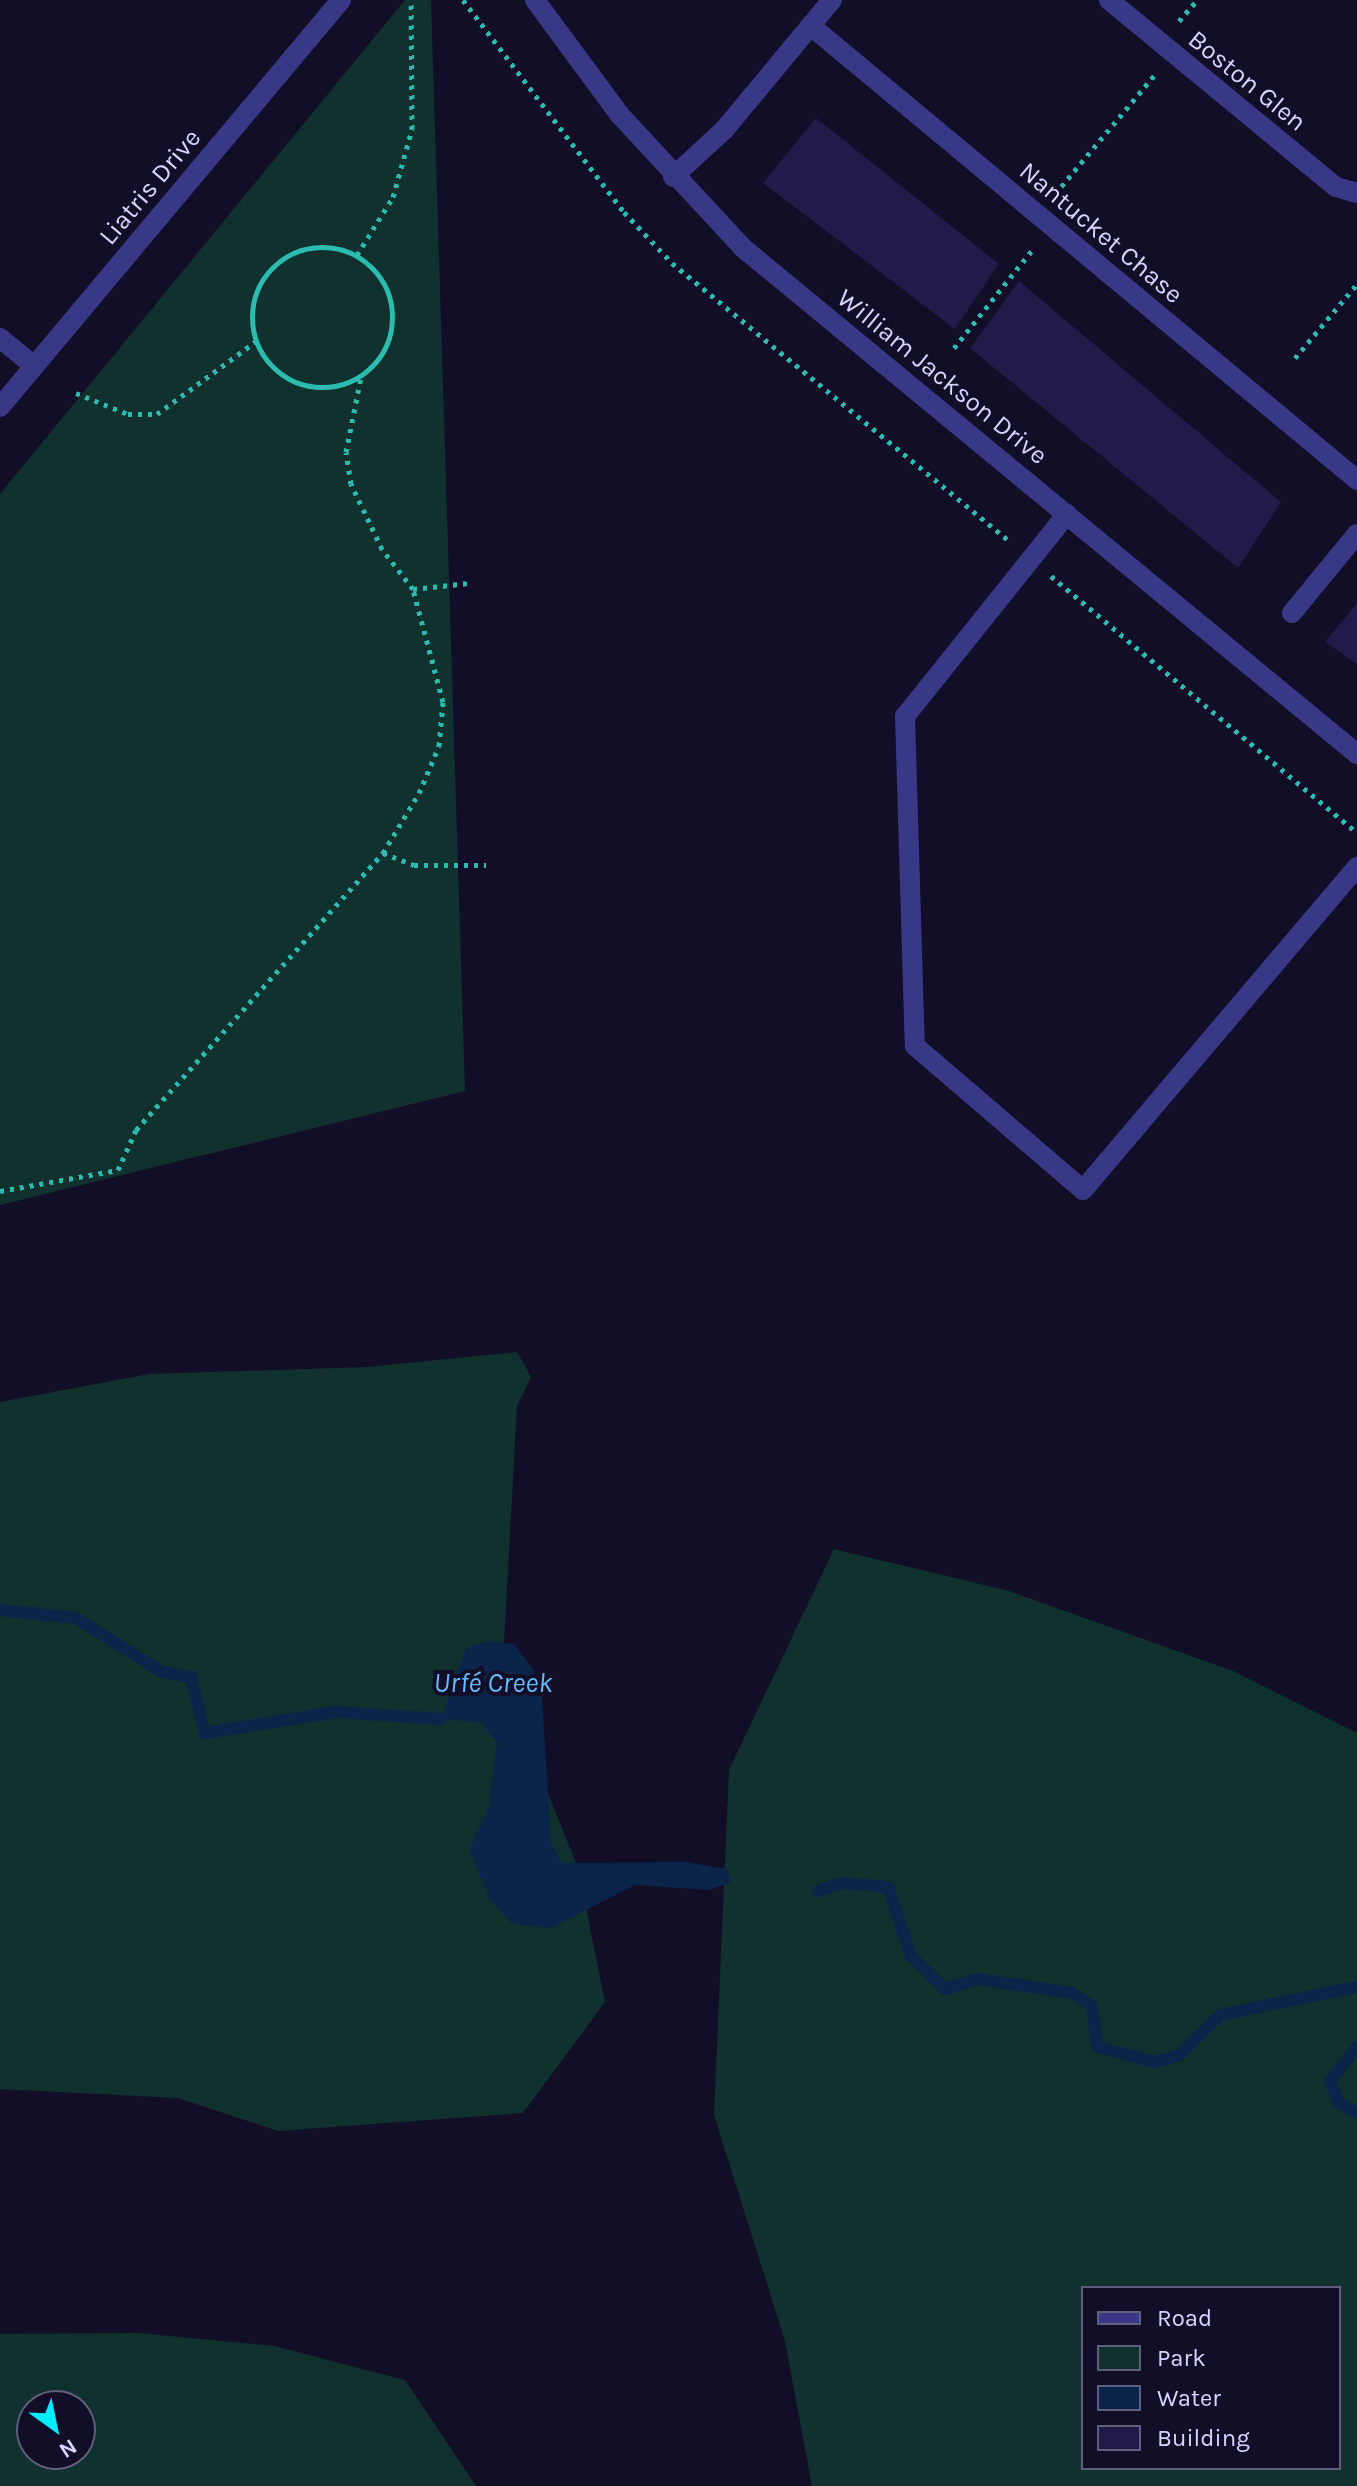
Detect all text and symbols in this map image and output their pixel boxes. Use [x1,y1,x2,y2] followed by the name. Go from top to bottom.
[1182,24,1312,138] street label: Boston Glen
[93,123,207,251] street label: Liatris Drive
[1013,156,1189,310] street label: Nantucket Chase
[831,283,1053,471] street label: William Jackson Drive
[434,1666,552,1700] water label: Urfé Creek
[1081,2286,1341,2470] legend
[1157,2304,1212,2332] text: Road
[1157,2344,1206,2372] text: Park
[1157,2384,1221,2412] text: Water
[16,2390,96,2470] north arrow
[1157,2424,1250,2452] text: Building
[54,2433,82,2464] text: N

